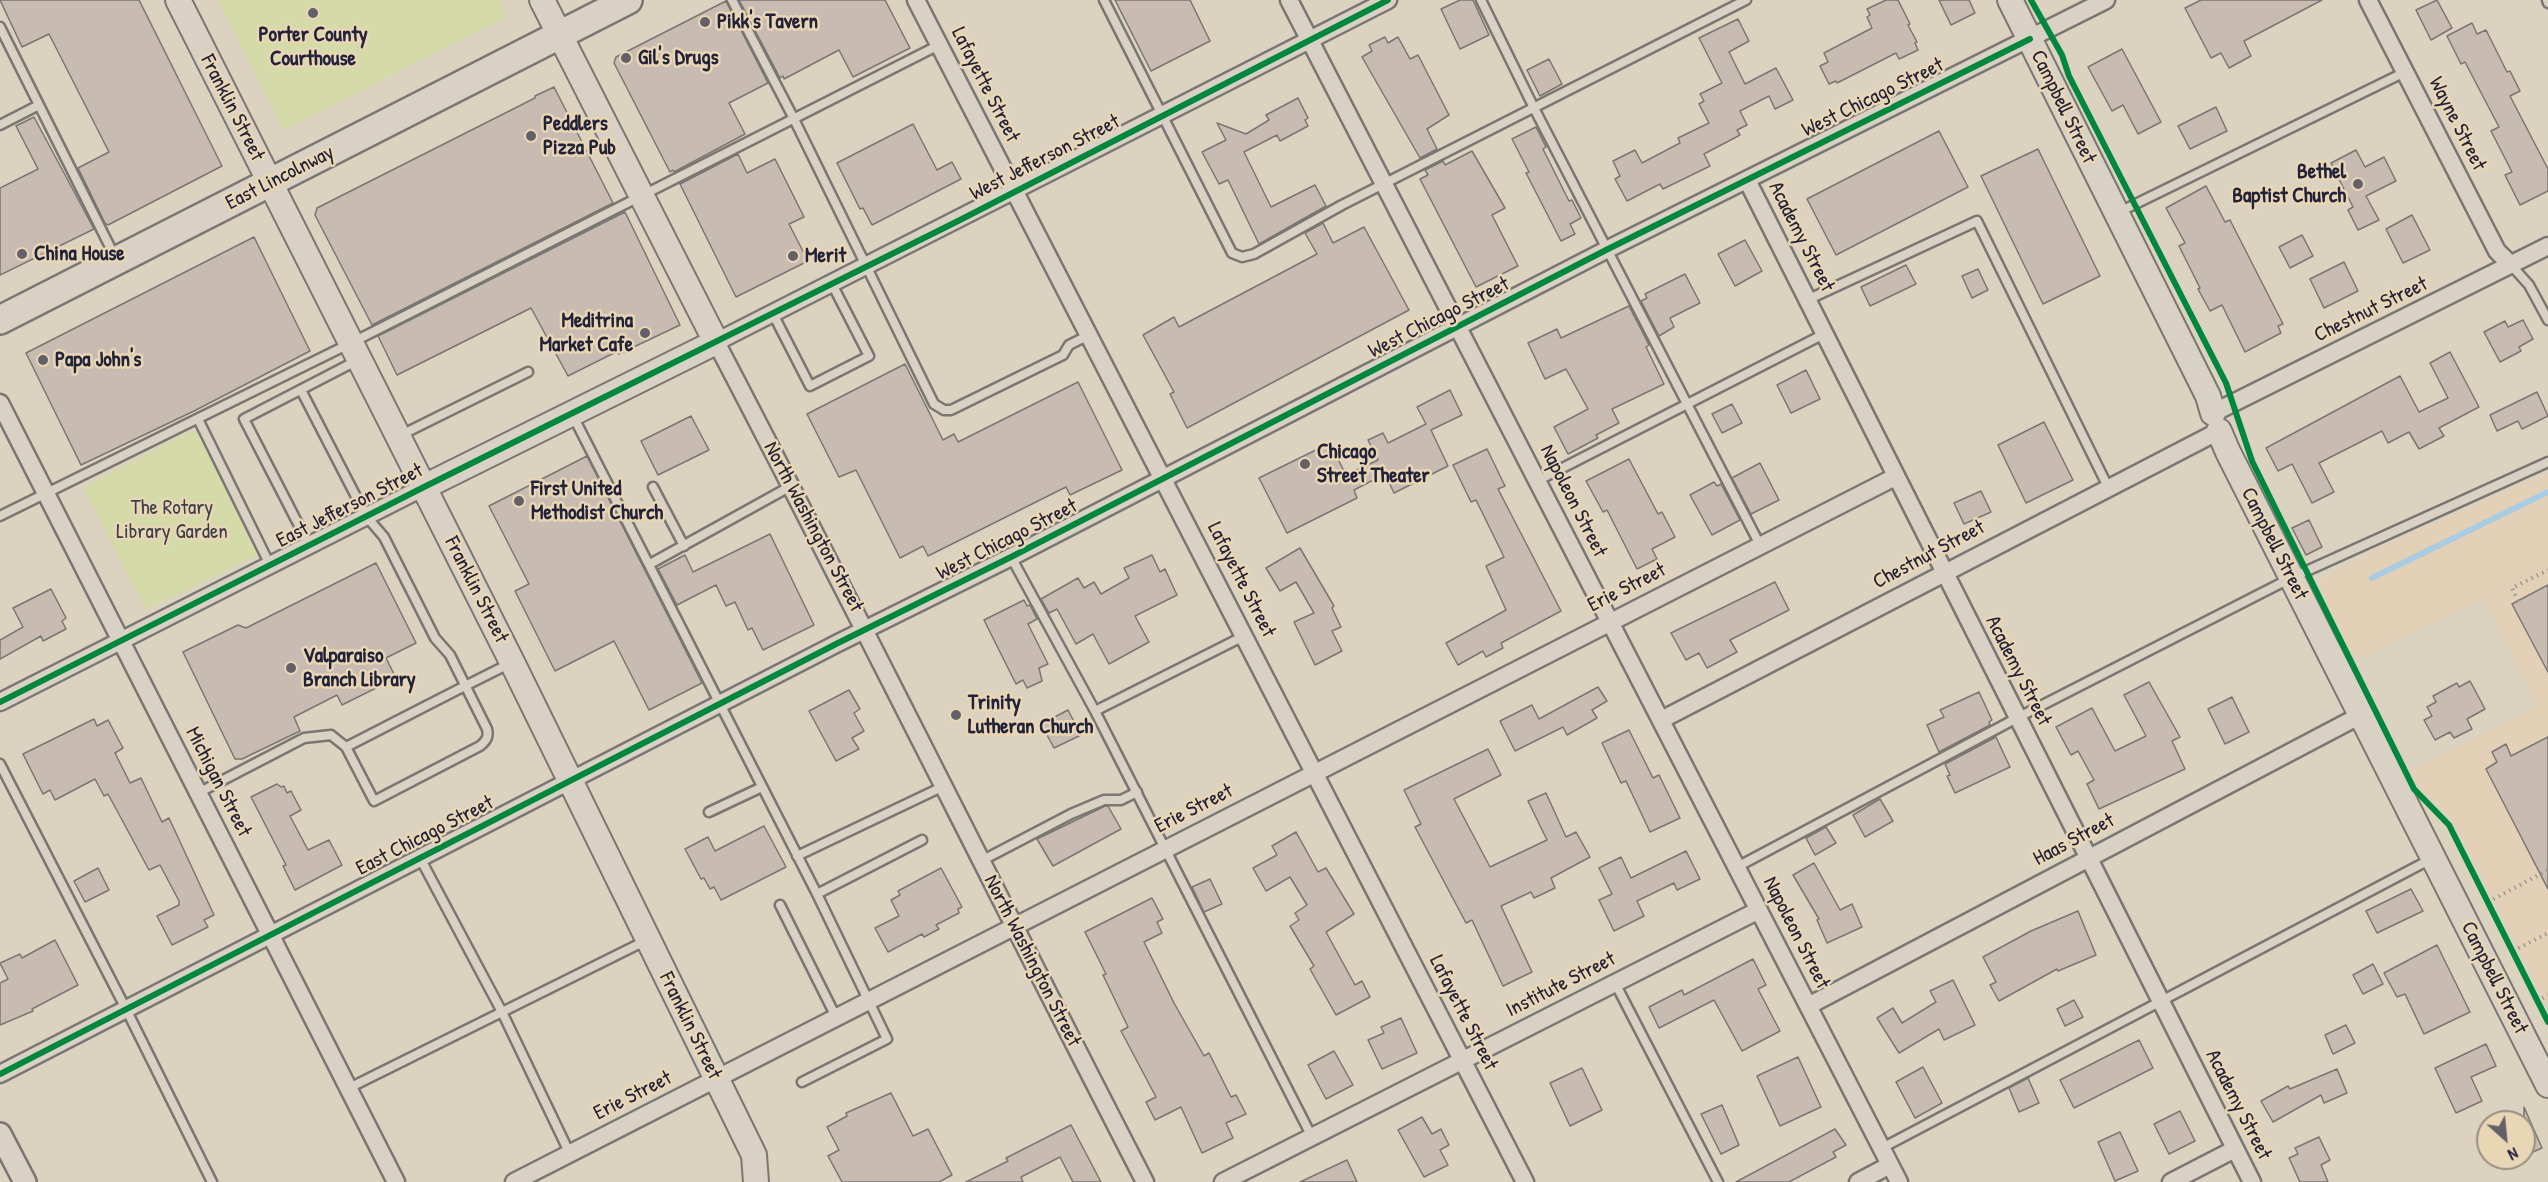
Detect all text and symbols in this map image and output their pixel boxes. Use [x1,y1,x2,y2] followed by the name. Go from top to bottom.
[306,6,320,20] marker: Porter County Courthouse
[717,9,818,35] place label: Pikk's Tavern
[698,15,712,29] marker: Pikk's Tavern
[258,22,368,72] place label: Porter County Courthouse
[945,23,1025,147] street label: Lafayette Street
[638,45,719,71] place label: Gil's Drugs
[2025,46,2101,168] street label: Campbell Street
[194,51,270,165] street label: Franklin Street
[619,51,633,65] marker: Gil's Drugs
[1798,53,1948,143] street label: West Chicago Street
[2423,73,2491,175] street label: Wayne Street
[966,109,1124,207] street label: West Jefferson Street
[543,111,616,161] place label: Peddlers Pizza Pub
[524,129,538,143] marker: Peddlers Pizza Pub
[222,140,338,216] street label: East Lincolnway
[2232,159,2346,209] place label: Bethel Baptist Church
[2351,177,2365,191] marker: Bethel Baptist Church
[1763,178,1839,296] street label: Academy Street
[34,241,125,267] place label: China House
[805,243,846,269] place label: Merit
[15,247,29,261] marker: China House
[786,249,800,263] marker: Merit
[1365,272,1513,364] street label: West Chicago Street
[2310,272,2432,348] street label: Chestnut Street
[539,308,633,358] place label: Meditrina Market Cafe
[638,326,652,340] marker: Meditrina Market Cafe
[55,347,141,373] place label: Papa John's
[36,353,50,367] marker: Papa John's
[757,438,869,616] street label: North Washington Street
[1317,439,1430,489] place label: Chicago Street Theater
[1534,441,1612,561] street label: Napoleon Street
[1298,457,1312,471] marker: Chicago Street Theater
[273,458,427,554] street label: East Jefferson Street
[531,476,663,526] place label: First United Methodist Church
[2235,484,2313,604] street label: Campbell Street
[512,494,526,508] marker: First United Methodist Church
[933,494,1081,586] street label: West Chicago Street
[116,495,228,545] park label: The Rotary Library Garden
[1869,515,1989,595] street label: Chestnut Street
[1201,518,1281,642] street label: Lafayette Street
[438,533,514,647] street label: Franklin Street
[1584,558,1670,618] street label: Erie Street
[1980,612,2056,730] street label: Academy Street
[303,643,416,693] place label: Valparaiso Branch Library
[284,661,298,675] marker: Valparaiso Branch Library
[968,690,1093,740] place label: Trinity Lutheran Church
[949,708,963,722] marker: Trinity Lutheran Church
[180,723,256,841] street label: Michigan Street
[1151,779,1237,839] street label: Erie Street
[352,791,498,881] street label: East Chicago Street
[2029,808,2119,872] street label: Haas Street
[978,871,1086,1051] street label: North Washington Street
[1757,873,1835,993] street label: Napoleon Street
[2455,918,2533,1038] street label: Campbell Street
[1502,947,1620,1023] street label: Institute Street
[1423,951,1503,1075] street label: Lafayette Street
[653,968,727,1084] street label: Franklin Street
[2200,1046,2276,1164] street label: Academy Street
[590,1066,676,1126] street label: Erie Street
[2476,1110,2536,1170] north arrow
[2504,1143,2522,1166] text: N

